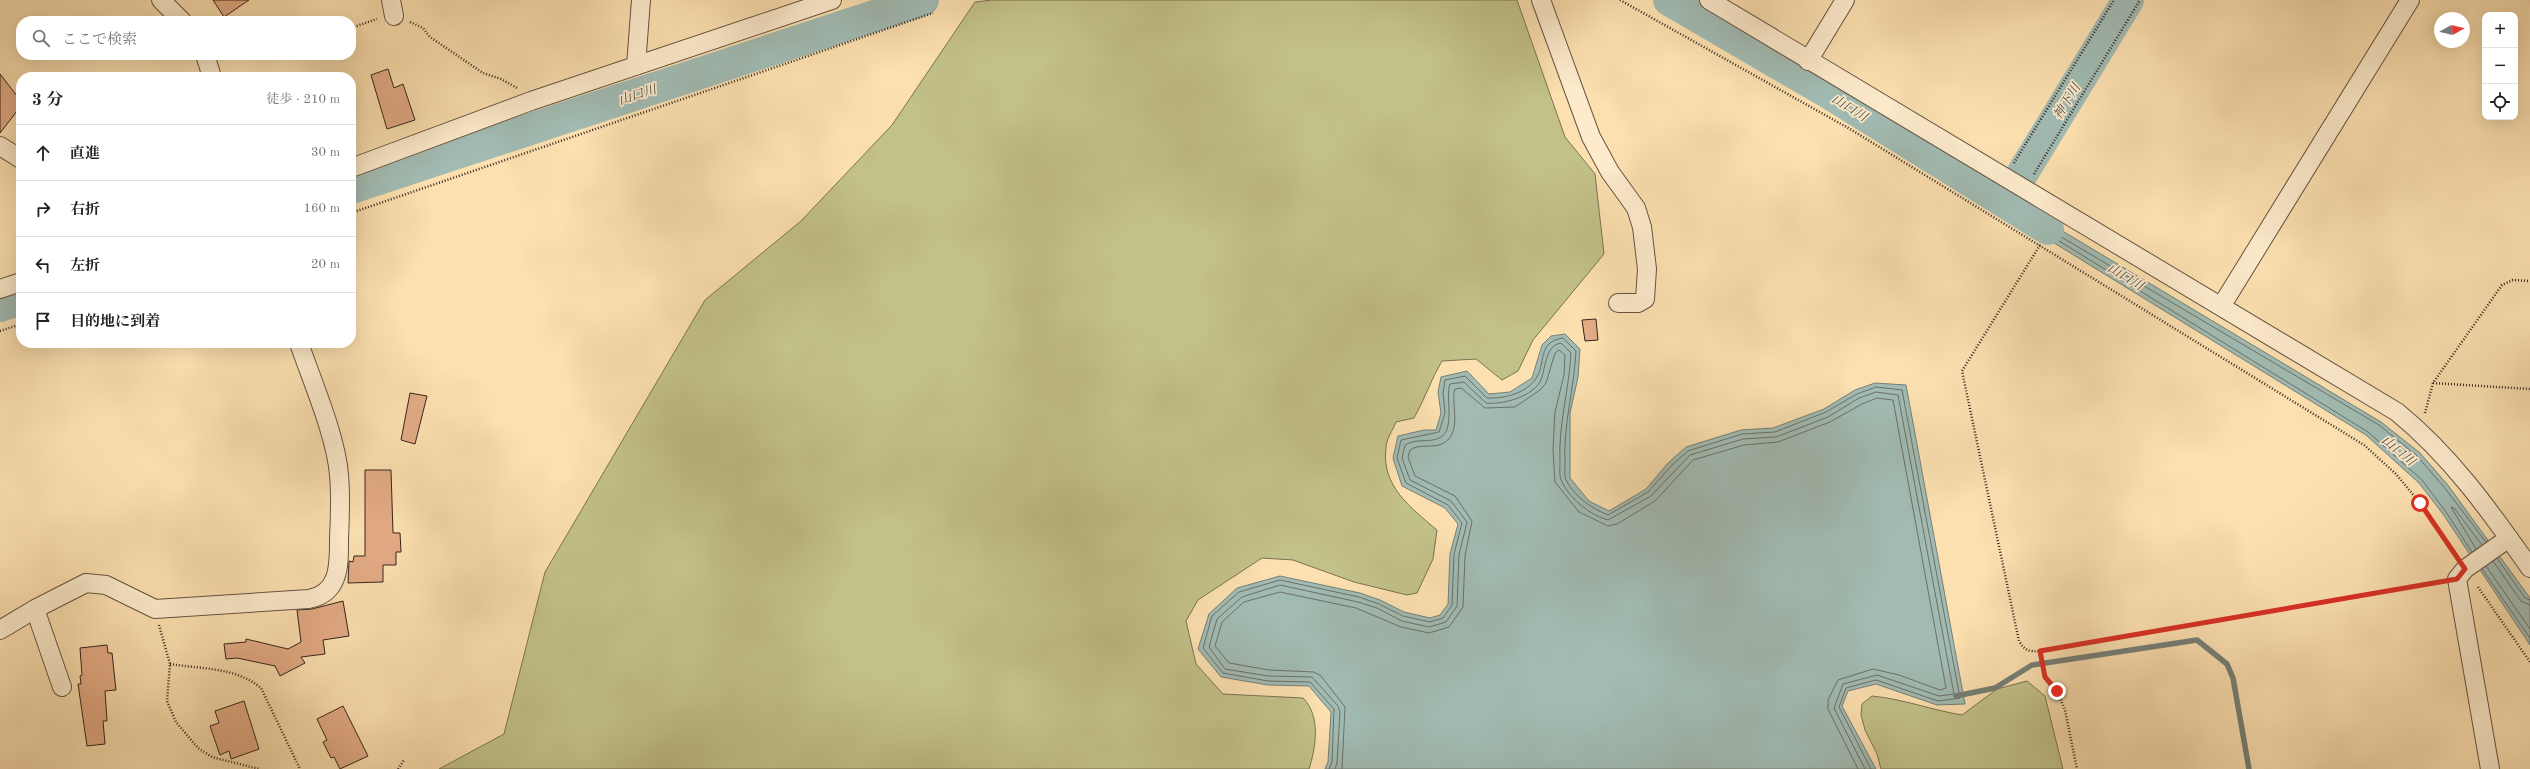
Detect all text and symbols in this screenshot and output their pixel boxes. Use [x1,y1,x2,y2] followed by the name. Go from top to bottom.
[2434,12,2470,48] north arrow
[2482,12,2518,120] map controls
[2482,12,2518,48] button: +
[16,16,356,60] search box
[30,27,52,49] icon: search
[62,33,137,48] text: ここで検索
[2482,48,2518,84] button: −
[2051,79,2084,122] water label: 神下川
[617,82,660,108] water label: 山口川
[2482,84,2518,120] button: locate
[32,92,64,109] text: 3 分
[1829,92,1871,125] water label: 山口川
[266,93,340,106] text: 徒歩 · 210 m
[32,142,54,164] icon: ahead
[311,146,340,159] text: 30 m
[70,147,100,162] text: 直進
[32,198,54,220] icon: right
[303,202,340,215] text: 160 m
[70,203,100,218] text: 右折
[32,254,54,276] icon: left
[311,258,340,271] text: 20 m
[70,259,100,274] text: 左折
[2105,261,2147,294] water label: 山口川
[32,310,54,332] icon: arrive
[70,315,160,330] text: 目的地に到着
[2379,433,2419,470] water label: 山口川
[2411,494,2429,512] route start
[2048,682,2066,700] route end

